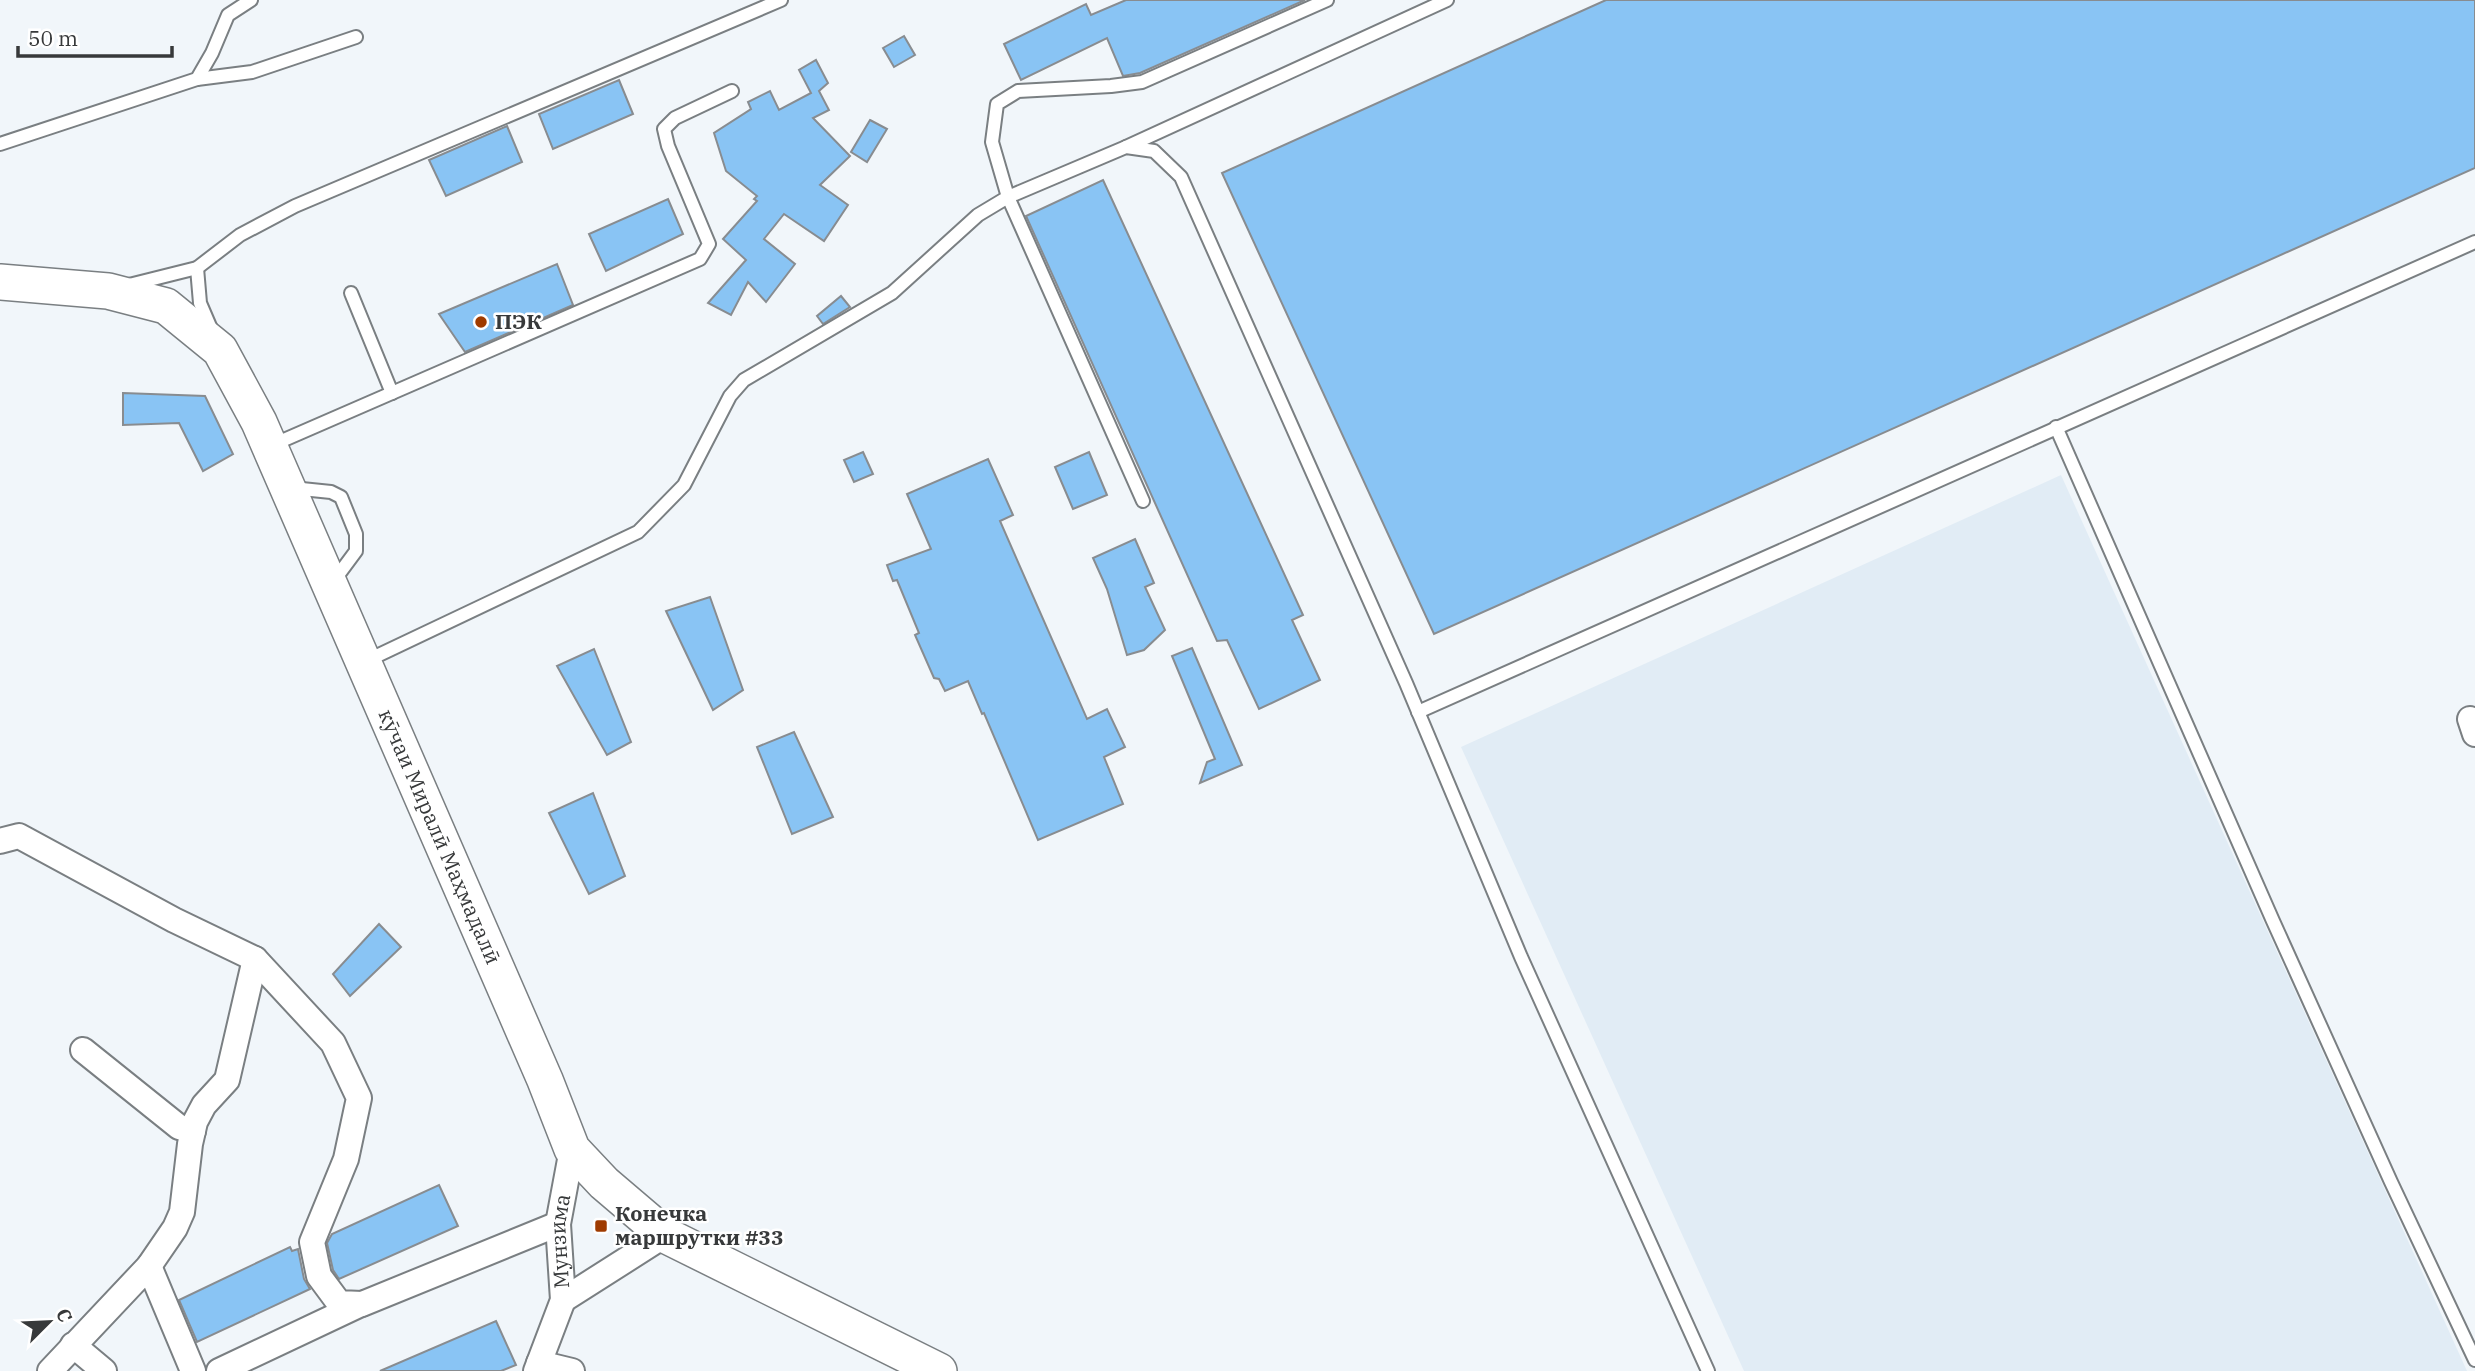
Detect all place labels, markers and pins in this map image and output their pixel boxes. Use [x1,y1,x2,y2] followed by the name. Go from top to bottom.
[495,307,542,335] place label: ПЭК
[473,314,489,330] marker: ПЭК
[615,1199,784,1251] place label: Конечка маршрутки #33
[593,1218,609,1234] marker: Конечка маршрутки #33

